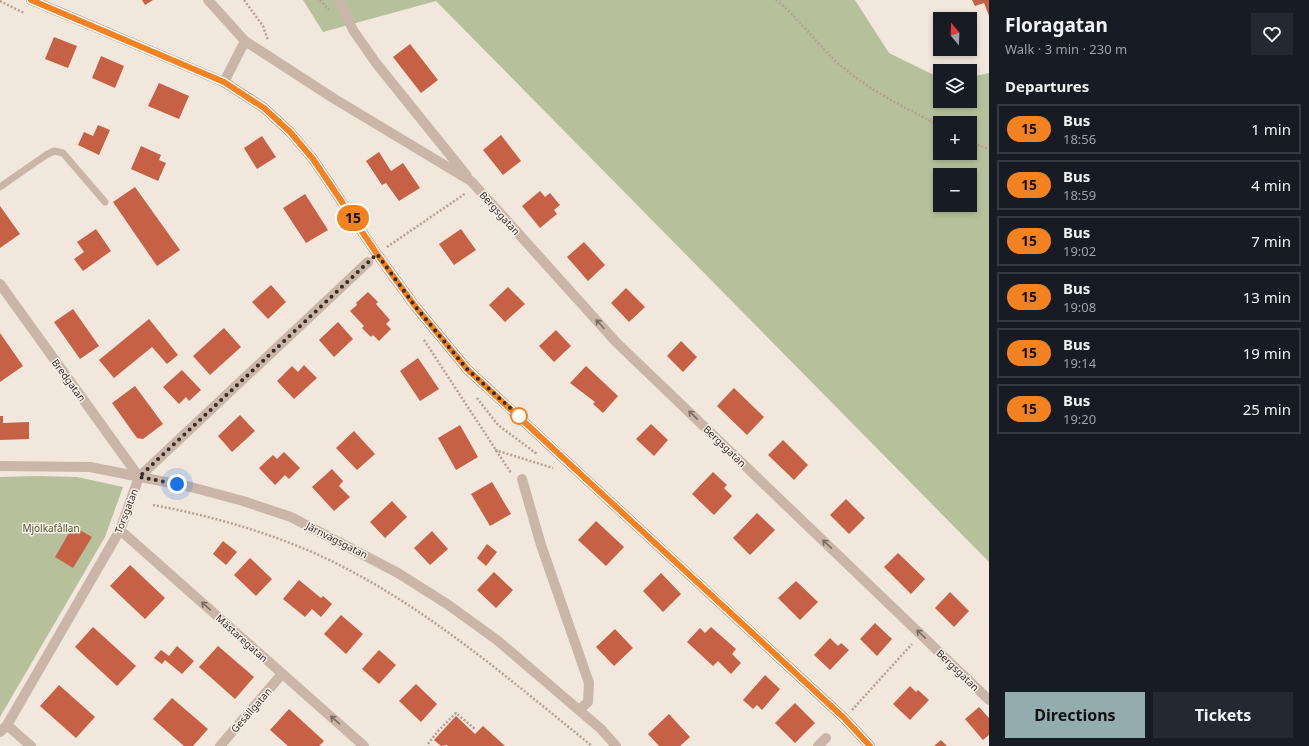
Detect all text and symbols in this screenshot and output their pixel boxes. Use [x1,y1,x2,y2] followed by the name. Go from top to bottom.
[933,12,977,56] north arrow
[933,12,977,212] map controls
[1005,12,1108,38] text: Floragatan
[1251,13,1293,55] button: heart
[1005,40,1127,58] text: Walk · 3 min · 230 m
[933,64,977,108] button: layers
[1005,76,1089,96] text: Departures
[1063,110,1090,130] text: Bus
[933,116,977,160] button: +
[1021,119,1037,138] text: 15
[1251,119,1291,139] text: 1 min
[1063,130,1096,148] text: 18:56
[1063,166,1090,186] text: Bus
[933,168,977,212] button: −
[1021,175,1037,194] text: 15
[1251,175,1291,195] text: 4 min
[1063,186,1096,204] text: 18:59
[477,188,523,238] street label: Bergsgatan
[335,205,371,231] line badge: 15
[345,208,361,227] text: 15
[1063,222,1090,242] text: Bus
[1021,231,1037,250] text: 15
[1251,231,1291,251] text: 7 min
[1063,242,1096,260] text: 19:02
[1063,278,1090,298] text: Bus
[1021,287,1037,306] text: 15
[1243,287,1291,307] text: 13 min
[1063,298,1096,316] text: 19:08
[595,319,605,329] one-way arrow
[1063,334,1090,354] text: Bus
[1021,343,1037,362] text: 15
[1243,343,1291,363] text: 19 min
[1063,354,1096,372] text: 19:14
[49,356,89,404] street label: Bredgatan
[1063,390,1090,410] text: Bus
[1021,399,1037,418] text: 15
[1243,399,1291,419] text: 25 min
[510,407,528,425] unlabelled marker
[688,410,698,420] one-way arrow
[1063,410,1096,428] text: 19:20
[701,422,749,470] street label: Bergsgatan
[167,474,187,494] your location
[111,487,141,535] street label: Torsgatan
[303,518,370,562] street label: Järnvägsgatan
[22,521,80,535] park label: Mjölkafållan
[822,539,832,549] one-way arrow
[201,602,212,611] one-way arrow
[213,611,271,665] street label: Mästaregatan
[916,629,926,639] one-way arrow
[934,646,982,694] street label: Bergsgatan
[227,684,275,736] street label: Gesällgatan
[1005,692,1145,738] button: Directions
[1153,692,1293,738] button: Tickets
[330,716,340,725] one-way arrow

